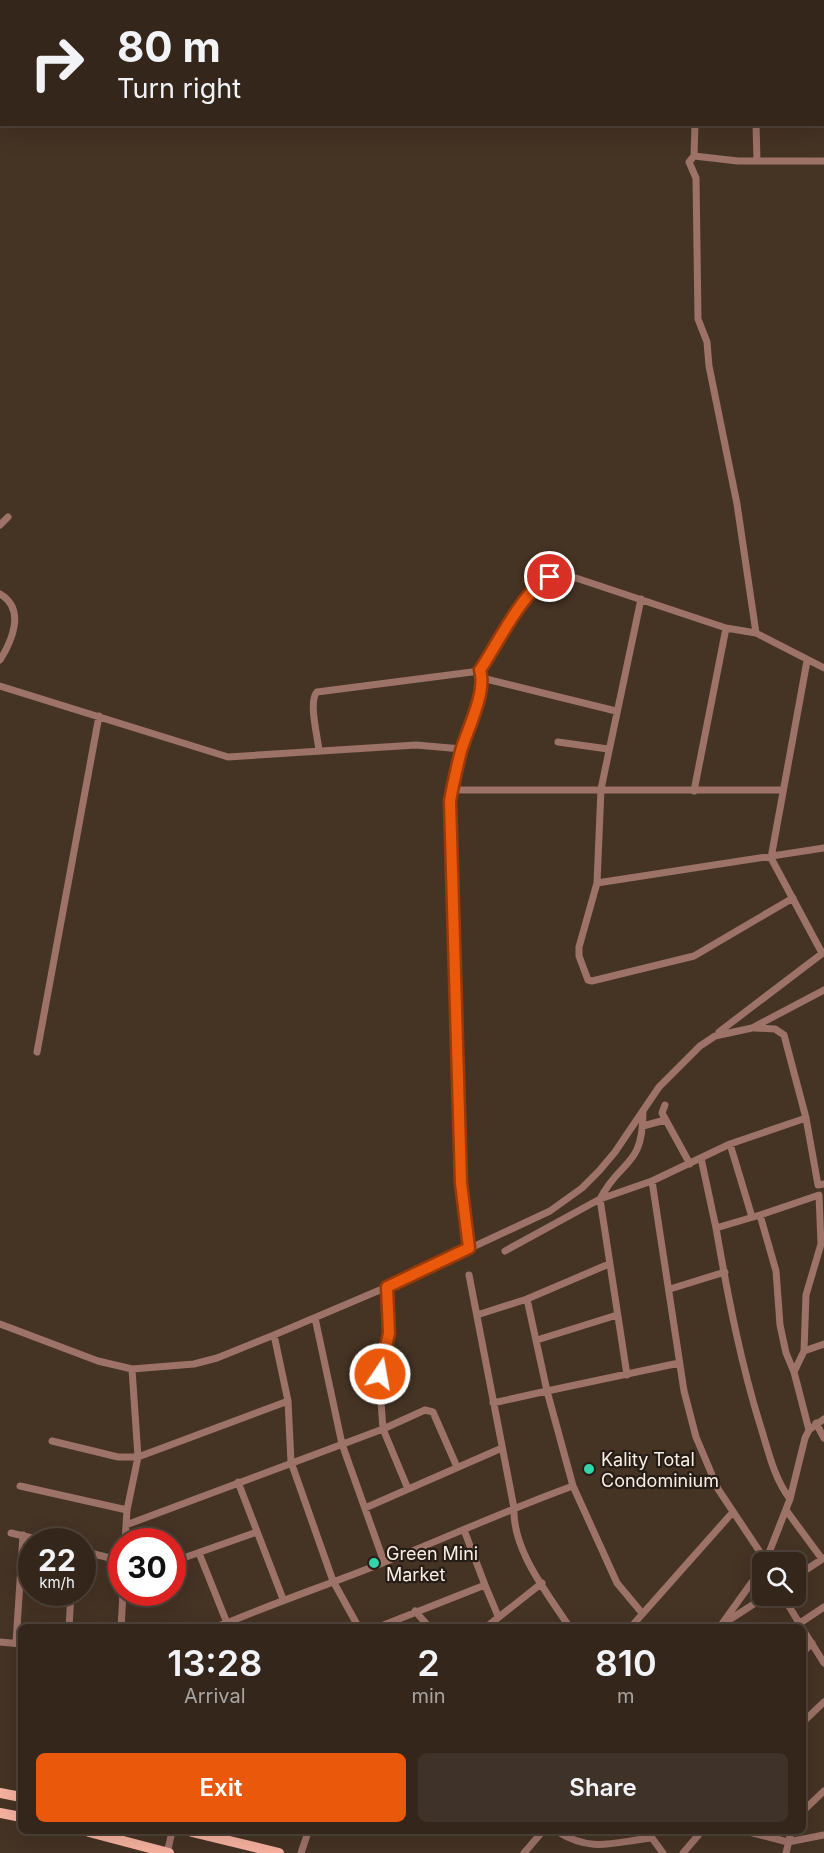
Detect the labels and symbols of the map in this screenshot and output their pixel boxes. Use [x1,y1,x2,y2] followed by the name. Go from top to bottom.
[524,551,575,602] pin
[348,1342,412,1406] position arrow
[601,1449,719,1491] place label: Kality Total Condominium
[582,1462,596,1476] marker: Kality Total Condominium
[108,1528,186,1606] speed limit sign: 30
[386,1543,478,1585] place label: Green Mini Market
[367,1556,381,1570] marker: Green Mini Market

